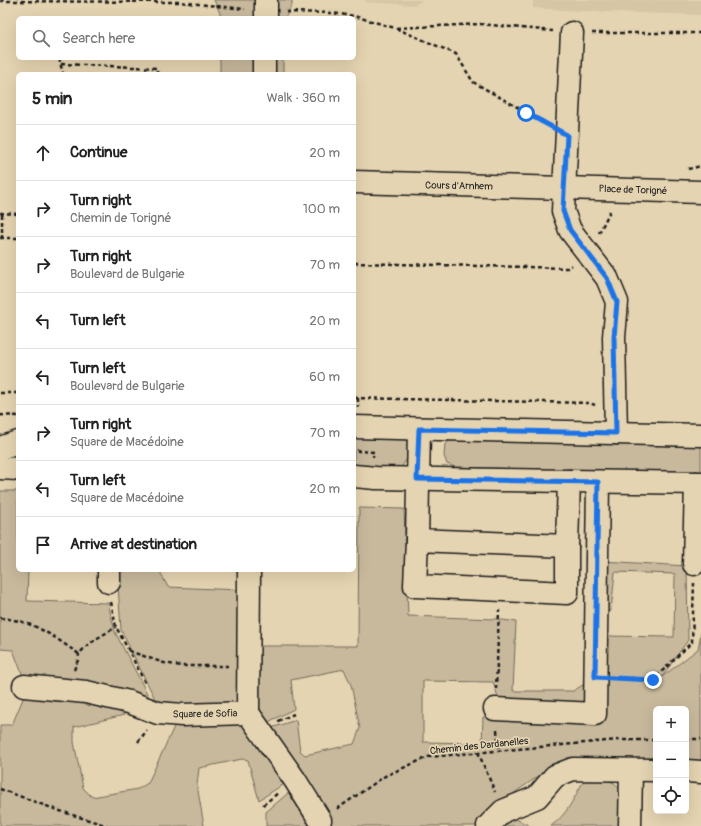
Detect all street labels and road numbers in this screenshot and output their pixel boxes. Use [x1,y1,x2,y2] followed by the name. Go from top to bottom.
[425,179,493,193] street label: Cours d'Arnhem
[598,183,667,197] street label: Place de Torigné
[173,707,238,721] street label: Square de Sofia
[429,735,529,757] street label: Chemin des Dardanelles

